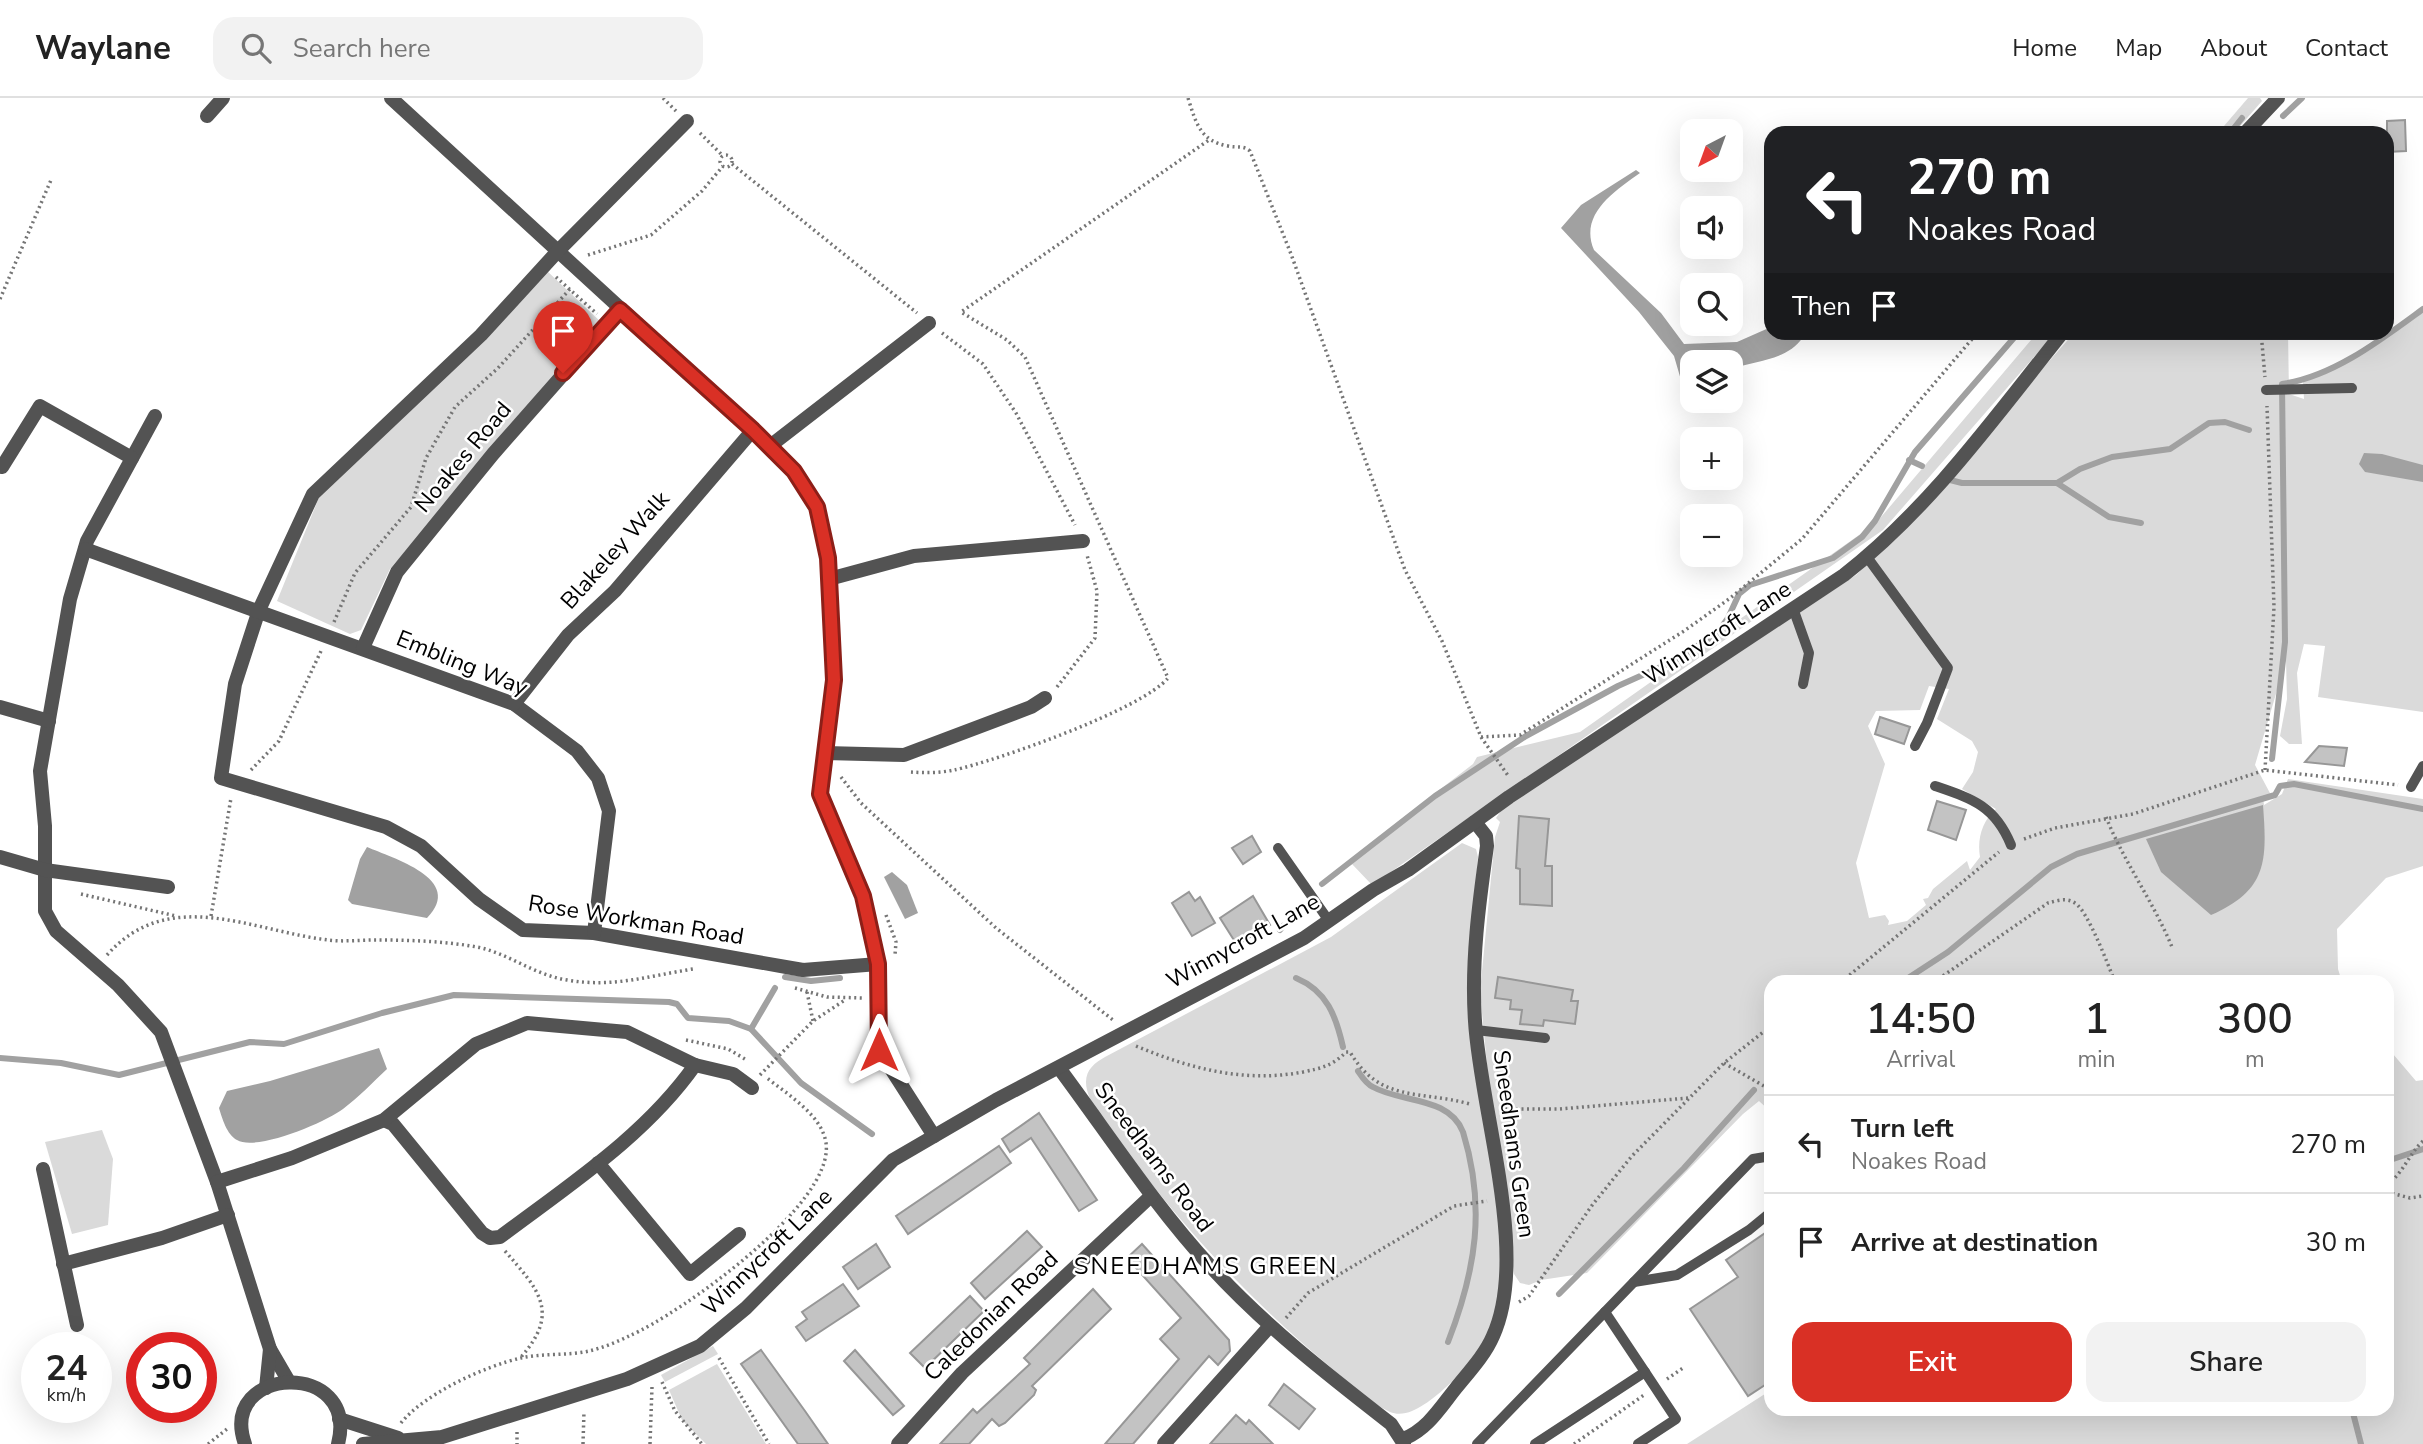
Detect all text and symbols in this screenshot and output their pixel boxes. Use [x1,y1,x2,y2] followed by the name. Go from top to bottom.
[213,17,703,80] search box
[35,26,171,71] text: Waylane
[237,29,275,67] icon: search
[293,31,431,66] text: Search here
[2012,32,2077,64] text: Home
[2115,32,2162,64] text: Map
[2200,32,2267,64] text: About
[2305,32,2388,64] text: Contact
[1680,119,1743,182] north arrow
[1680,119,1743,567] map controls
[1907,144,2051,211] text: 270 m
[1792,154,1883,245] icon: left
[1680,196,1743,259] button: sound
[1907,208,2096,251] text: Noakes Road
[1680,273,1743,336] button: search
[1865,287,1903,325] icon: arrive
[1792,289,1851,324] text: Then
[533,301,593,373] pin
[544,312,582,350] icon: arrive
[1680,350,1743,413] button: layers
[407,395,519,519] street label: Noakes Road
[1680,427,1743,490] button: +
[554,484,677,616] street label: Blakeley Walk
[1680,504,1743,567] button: −
[1637,573,1797,693] street label: Winnycroft Lane
[392,623,532,703] street label: Embling Way
[1161,886,1325,996] street label: Winnycroft Lane
[526,888,746,952] street label: Rose Workman Road
[1865,991,1976,1048] text: 14:50
[2084,991,2109,1048] text: 1
[2217,991,2293,1048] text: 300
[842,1013,916,1087] position arrow
[1886,1044,1955,1075] text: Arrival
[2078,1044,2116,1075] text: min
[2245,1044,2265,1075] text: m
[1485,1048,1543,1240] street label: Sneedhams Green
[1087,1076,1221,1238] street label: Sneedhams Road
[1851,1111,1954,1146] text: Turn left
[1792,1125,1830,1163] icon: left
[2290,1127,2366,1162] text: 270 m
[1851,1146,1987,1177] text: Noakes Road
[695,1182,839,1322] street label: Winnycroft Lane
[1792,1223,1830,1261] icon: arrive
[1851,1225,2098,1260] text: Arrive at destination
[2306,1225,2366,1260] text: 30 m
[917,1244,1065,1388] street label: Caledonian Road
[1074,1250,1338,1282] district label: SNEEDHAMS GREEN
[1792,1322,2072,1402] button: Exit
[2086,1322,2366,1402] button: Share
[126,1332,217,1423] speed limit sign: 30
[45,1345,88,1392] text: 24
[47,1383,86,1407] text: km/h

